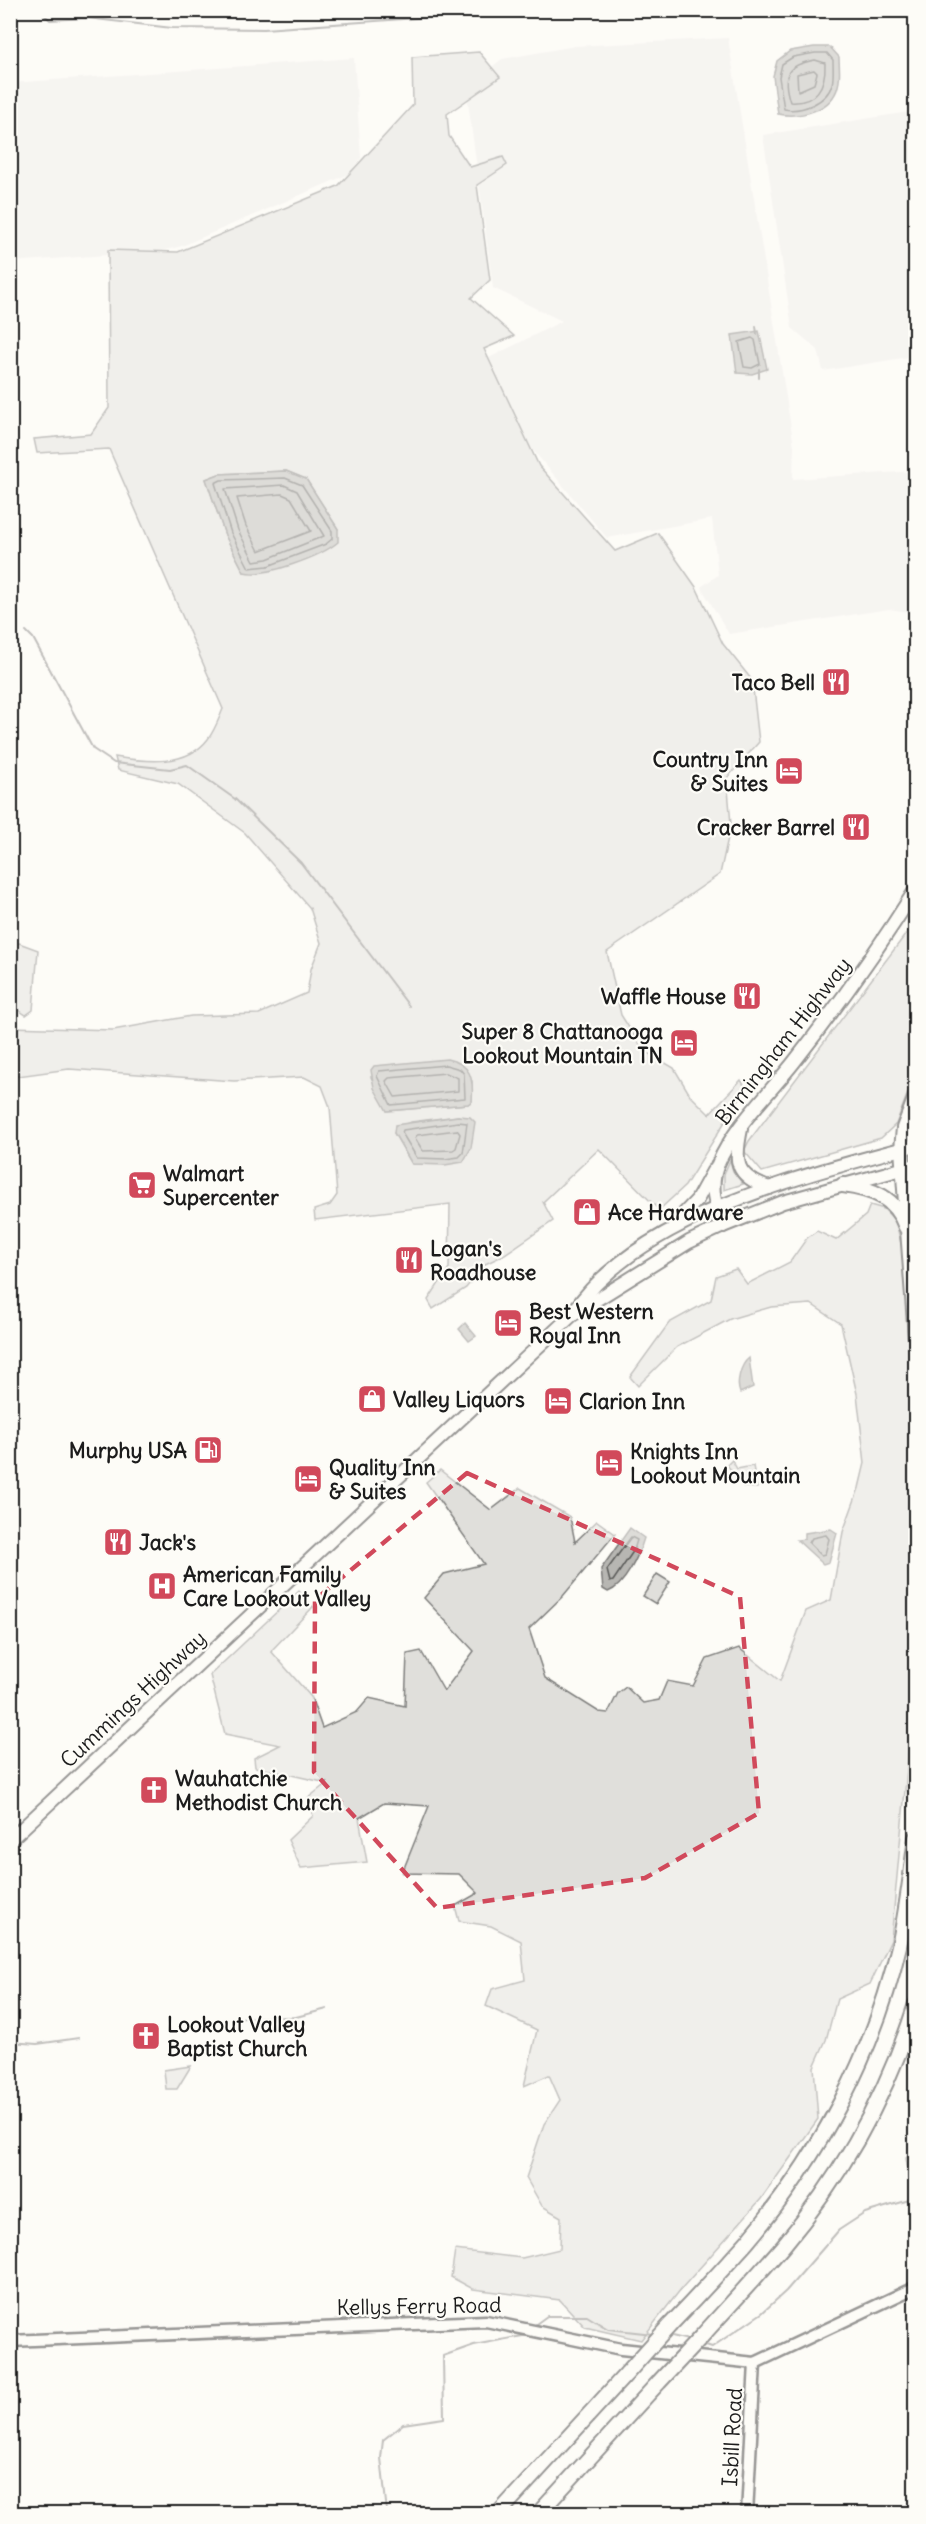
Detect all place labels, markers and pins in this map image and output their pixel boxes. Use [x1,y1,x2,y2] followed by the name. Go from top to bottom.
[820,666,852,698] restaurant icon: Taco Bell
[732,669,815,696] place label: Taco Bell
[652,746,768,797] place label: Country Inn & Suites
[773,755,805,787] hotel icon: Country Inn & Suites
[840,811,872,843] restaurant icon: Cracker Barrel
[697,814,835,841] place label: Cracker Barrel
[731,980,763,1012] restaurant icon: Waffle House
[601,983,726,1010] place label: Waffle House
[462,1018,663,1069] place label: Super 8 Chattanooga Lookout Mountain TN
[668,1027,700,1059] hotel icon: Super 8 Chattanooga Lookout Mountain TN
[163,1160,279,1211] place label: Walmart Supercenter
[126,1169,158,1201] supermarket icon: Walmart Supercenter
[571,1196,603,1228] shop icon: Ace Hardware
[608,1199,744,1226] place label: Ace Hardware
[430,1235,536,1286] place label: Logan's Roadhouse
[393,1244,425,1276] restaurant icon: Logan's Roadhouse
[529,1298,654,1349] place label: Best Western Royal Inn
[492,1307,524,1339] hotel icon: Best Western Royal Inn
[356,1383,388,1415] shop icon: Valley Liquors
[542,1385,574,1417] hotel icon: Clarion Inn
[393,1386,525,1413] place label: Valley Liquors
[579,1388,685,1415] place label: Clarion Inn
[192,1434,224,1466] fuel station icon: Murphy USA
[69,1437,188,1464] place label: Murphy USA
[630,1438,800,1489] place label: Knights Inn Lookout Mountain
[593,1447,625,1479] hotel icon: Knights Inn Lookout Mountain
[329,1454,436,1505] place label: Quality Inn & Suites
[292,1463,324,1495] hotel icon: Quality Inn & Suites
[102,1526,134,1558] restaurant icon: Jack's
[139,1529,197,1556] place label: Jack's
[183,1561,371,1612] place label: American Family Care Lookout Valley
[146,1570,178,1602] hospital icon: American Family Care Lookout Valley
[175,1765,342,1816] place label: Wauhatchie Methodist Church
[138,1774,170,1806] church icon: Wauhatchie Methodist Church
[167,2011,307,2062] place label: Lookout Valley Baptist Church
[130,2020,162,2052] church icon: Lookout Valley Baptist Church

